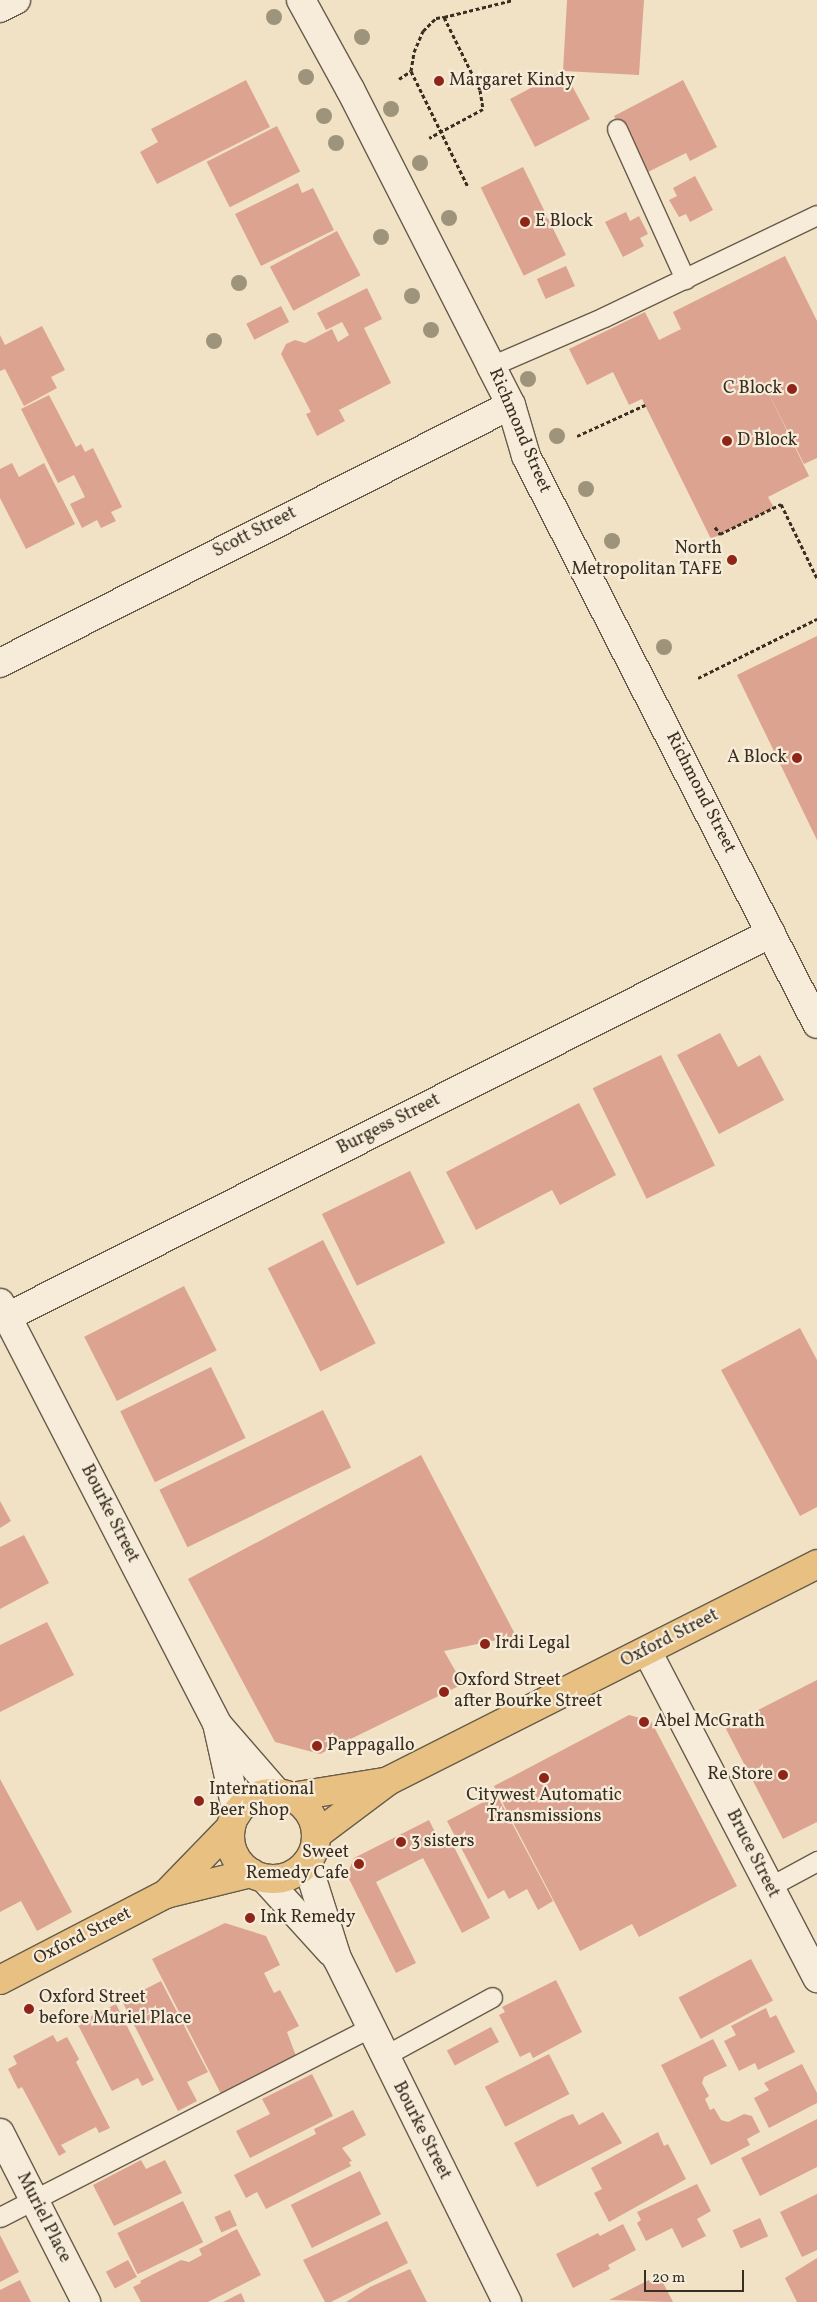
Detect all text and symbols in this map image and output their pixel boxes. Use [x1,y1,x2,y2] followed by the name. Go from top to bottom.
[449,70,575,92] place label: Margaret Kindy
[433,75,445,87] marker: Margaret Kindy
[535,211,593,233] place label: E Block
[519,216,531,228] marker: E Block
[483,365,555,497] street label: Richmond Street
[723,378,782,400] place label: C Block
[786,383,798,395] marker: C Block
[737,430,797,452] place label: D Block
[721,435,733,447] marker: D Block
[210,503,300,563] street label: Scott Street
[571,539,722,582] place label: North Metropolitan TAFE
[726,554,738,566] marker: North Metropolitan TAFE
[660,729,740,857] street label: Richmond Street
[727,747,787,769] place label: A Block
[791,752,803,764] marker: A Block
[334,1090,444,1160] street label: Burgess Street
[75,1461,143,1567] street label: Bourke Street
[618,1605,722,1673] street label: Oxford Street
[495,1633,570,1655] place label: Irdi Legal
[479,1638,491,1650] marker: Irdi Legal
[454,1671,602,1714] place label: Oxford Street after Bourke Street
[438,1686,450,1698] marker: Oxford Street after Bourke Street
[654,1711,765,1733] place label: Abel McGrath
[638,1716,650,1728] marker: Abel McGrath
[327,1735,415,1757] place label: Pappagallo
[311,1740,323,1752] marker: Pappagallo
[707,1764,773,1786] place label: Re Store
[777,1769,789,1781] marker: Re Store
[538,1772,550,1784] marker: Citywest Automatic Transmissions
[209,1780,314,1822] place label: International Beer Shop
[466,1786,622,1828] place label: Citywest Automatic Transmissions
[193,1795,205,1807] marker: International Beer Shop
[721,1806,783,1902] street label: Bruce Street
[411,1831,475,1853] place label: 3 sisters
[395,1836,407,1848] marker: 3 sisters
[245,1843,349,1886] place label: Sweet Remedy Cafe
[353,1858,365,1870] marker: Sweet Remedy Cafe
[31,1903,135,1971] street label: Oxford Street
[260,1907,355,1929] place label: Ink Remedy
[244,1912,256,1924] marker: Ink Remedy
[39,1988,191,2030] place label: Oxford Street before Muriel Place
[23,2003,35,2015] marker: Oxford Street before Muriel Place
[387,2078,455,2184] street label: Bourke Street
[11,2169,75,2267] street label: Muriel Place
[647,2260,747,2292] scale bar
[652,2268,685,2289] text: 20 m

